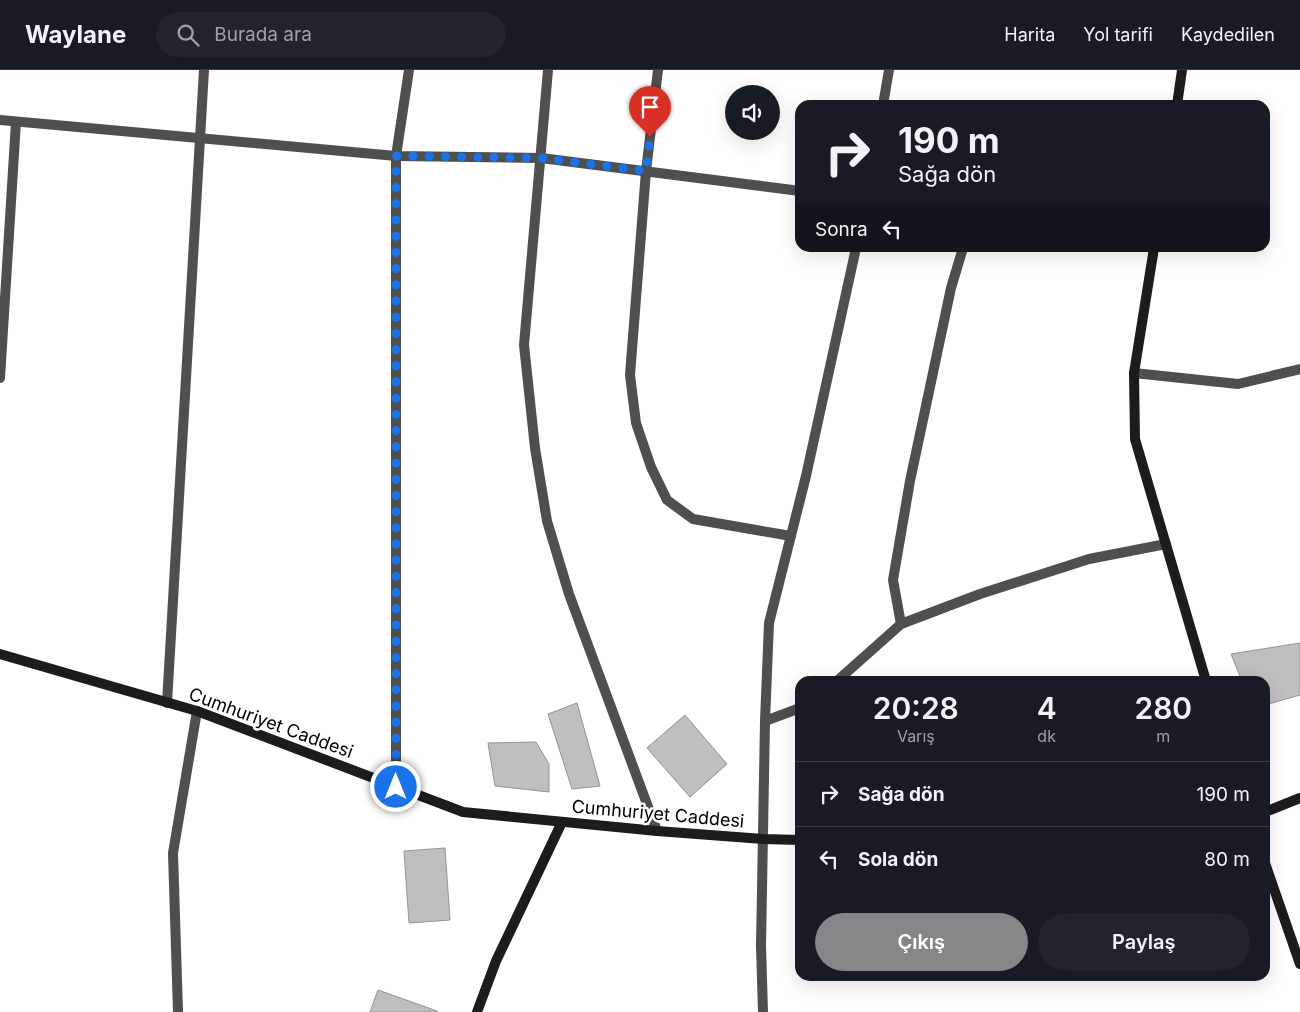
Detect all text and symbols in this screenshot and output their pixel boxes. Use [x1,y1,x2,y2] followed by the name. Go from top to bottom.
[156,12,506,57] search box
[25,20,126,49] text: Waylane
[174,21,202,49] icon: search
[214,23,312,46] text: Burada ara
[1004,24,1055,45] text: Harita
[1083,24,1153,45] text: Yol tarifi
[1181,24,1275,45] text: Kaydedilen
[725,85,780,140] map controls
[725,85,780,140] button: sound
[629,86,671,137] pin
[636,93,664,121] icon: arrive
[898,119,1000,161] text: 190 m
[815,120,880,185] icon: right
[898,161,996,187] text: Sağa dön
[878,215,906,243] icon: left
[815,218,868,241] text: Sonra
[186,683,356,762] street label: Cumhuriyet Caddesi
[873,690,959,726] text: 20:28
[1037,690,1057,726] text: 4
[1134,690,1192,726] text: 280
[897,726,935,746] text: Varış
[1037,726,1056,746] text: dk
[1156,726,1170,746] text: m
[369,760,421,812] position arrow
[815,780,843,808] icon: right
[858,783,944,806] text: Sağa dön
[1197,783,1250,806] text: 190 m
[571,795,745,832] street label: Cumhuriyet Caddesi
[815,845,843,873] icon: left
[858,848,938,871] text: Sola dön
[1204,848,1250,871] text: 80 m
[815,913,1028,971] button: Çıkış
[1038,913,1250,971] button: Paylaş

